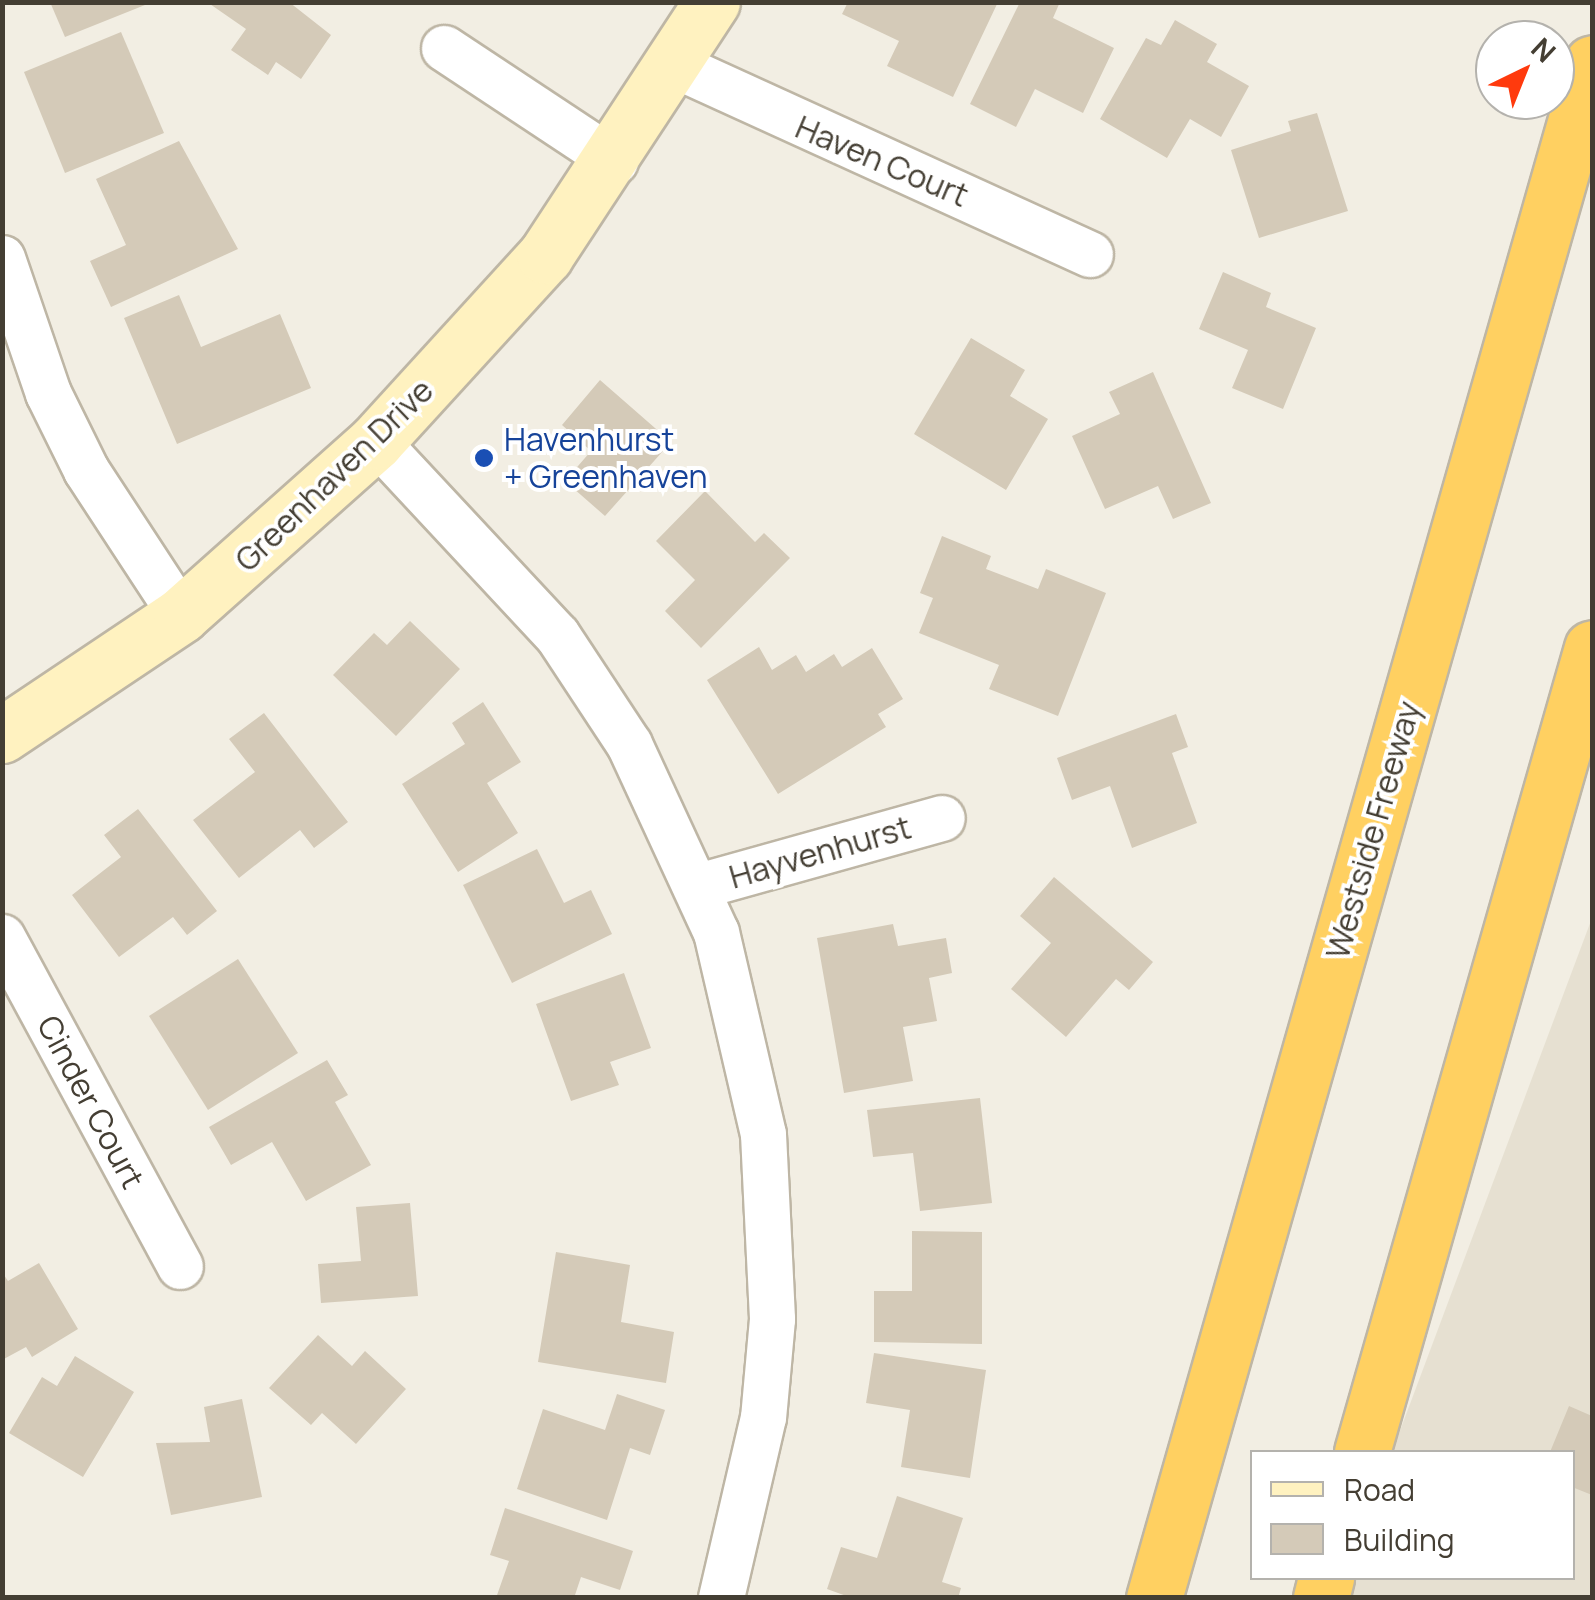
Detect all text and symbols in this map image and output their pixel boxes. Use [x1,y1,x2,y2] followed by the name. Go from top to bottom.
[1475,20,1575,120] north arrow
[1524,29,1564,70] text: N
[790,107,974,215] street label: Haven Court
[227,371,441,579] street label: Greenhaven Drive
[504,421,708,496] place label: Havenhurst + Greenhaven
[473,447,495,469] marker: Havenhurst + Greenhaven
[1318,697,1428,963] street label: Westside Freeway
[725,808,915,896] street label: Hayvenhurst
[29,1009,153,1195] street label: Cinder Court
[1250,1450,1575,1580] legend
[1344,1469,1415,1510] text: Road
[1344,1519,1455,1560] text: Building

